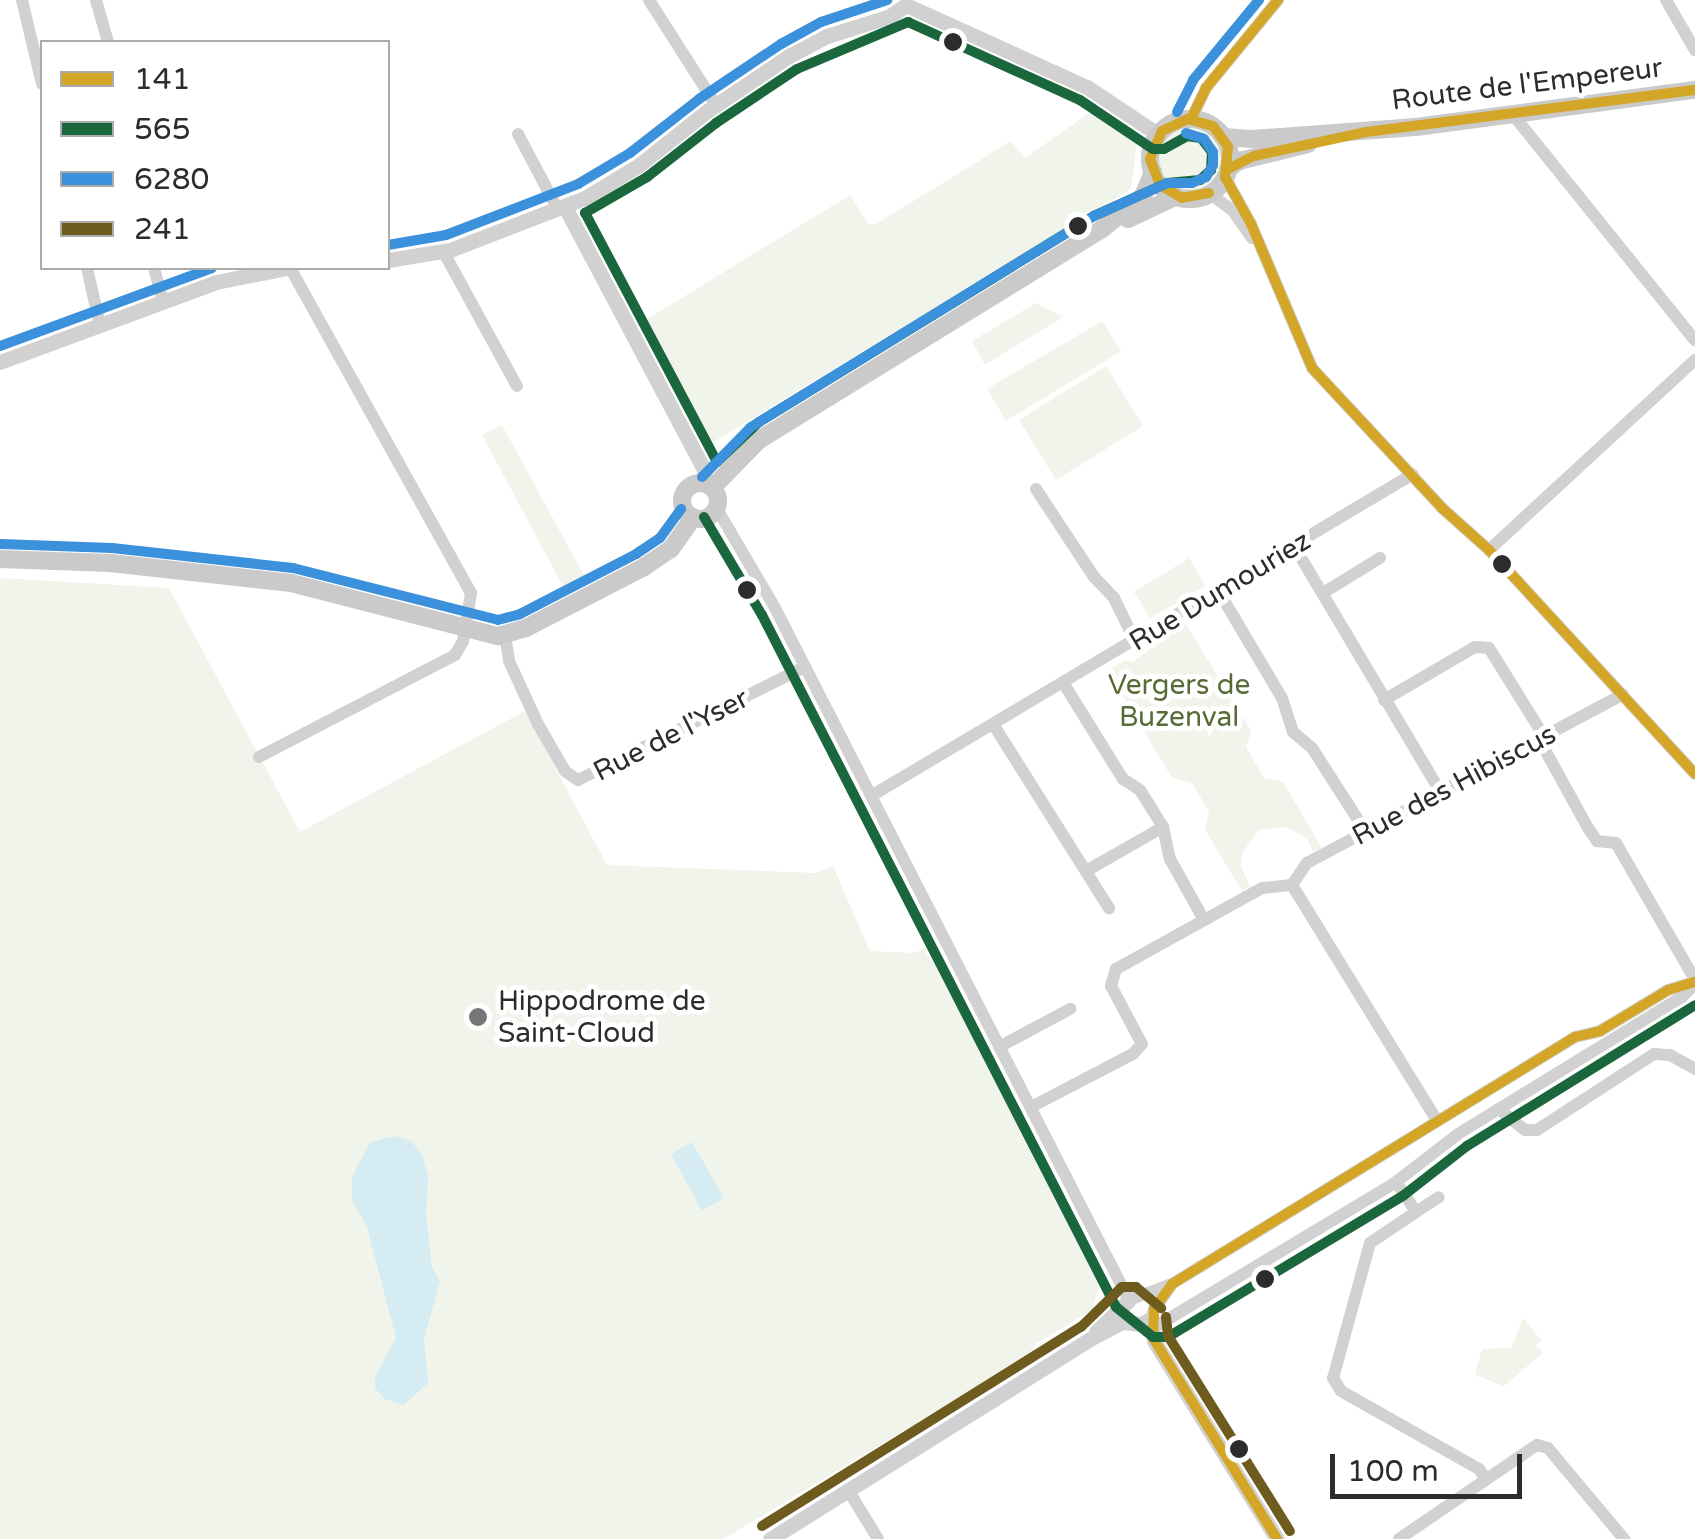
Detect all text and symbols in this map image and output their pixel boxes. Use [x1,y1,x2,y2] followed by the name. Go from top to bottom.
[943,32,963,52] unlabelled marker
[40,40,390,270] legend
[1390,51,1664,117] street label: Route de l'Empereur
[134,61,191,98] text: 141
[134,111,191,148] text: 565
[134,161,209,198] text: 6280
[134,211,191,248] text: 241
[1068,216,1088,236] unlabelled marker
[1123,524,1317,658] street label: Rue Dumouriez
[1492,554,1512,574] unlabelled marker
[737,580,757,600] unlabelled marker
[1108,668,1250,734] park label: Vergers de Buzenval
[588,682,754,788] street label: Rue de l'Yser
[1346,717,1562,853] street label: Rue des Hibiscus
[498,984,706,1050] place label: Hippodrome de Saint-Cloud
[467,1006,489,1028] marker: Hippodrome de Saint-Cloud
[1255,1269,1275,1289] unlabelled marker
[1335,1434,1528,1496] scale bar
[1229,1439,1249,1459] unlabelled marker
[1347,1453,1439,1490] text: 100 m

